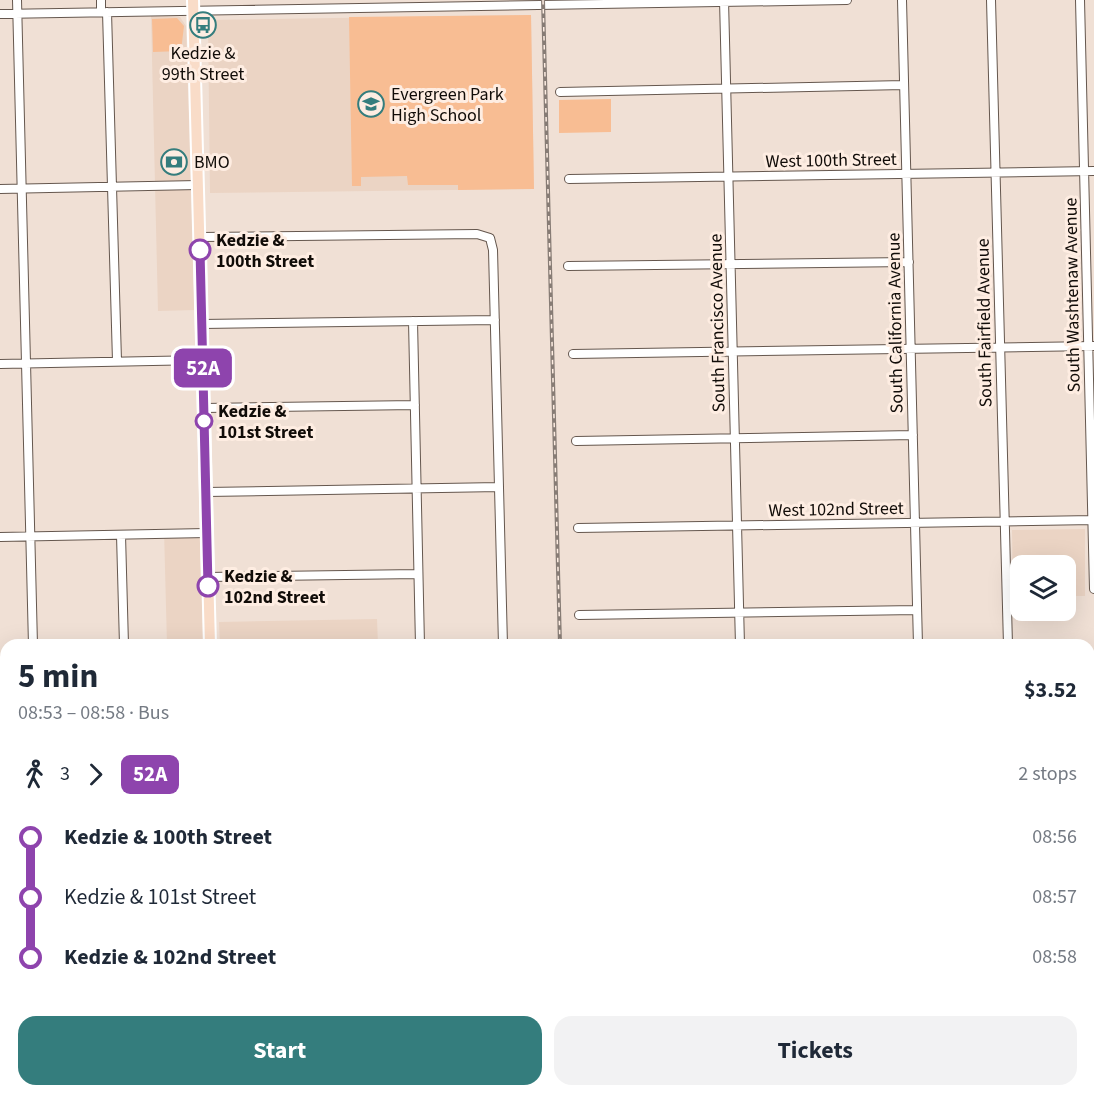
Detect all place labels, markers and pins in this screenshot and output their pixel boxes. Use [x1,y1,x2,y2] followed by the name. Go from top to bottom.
[188,10,218,40] bus stop icon: Kedzie & 99th Street
[162,41,244,87] place label: Kedzie & 99th Street
[391,82,504,128] place label: Evergreen Park High School
[356,89,386,119] school or university icon: Evergreen Park High School
[159,147,189,177] bank icon: BMO
[194,150,230,175] place label: BMO
[216,228,314,274] place label: Kedzie & 100th Street
[189,239,211,261] marker: Kedzie & 100th Street
[218,399,313,445] place label: Kedzie & 101st Street
[195,412,213,430] marker: Kedzie & 101st Street
[224,564,326,610] place label: Kedzie & 102nd Street
[197,575,219,597] marker: Kedzie & 102nd Street

